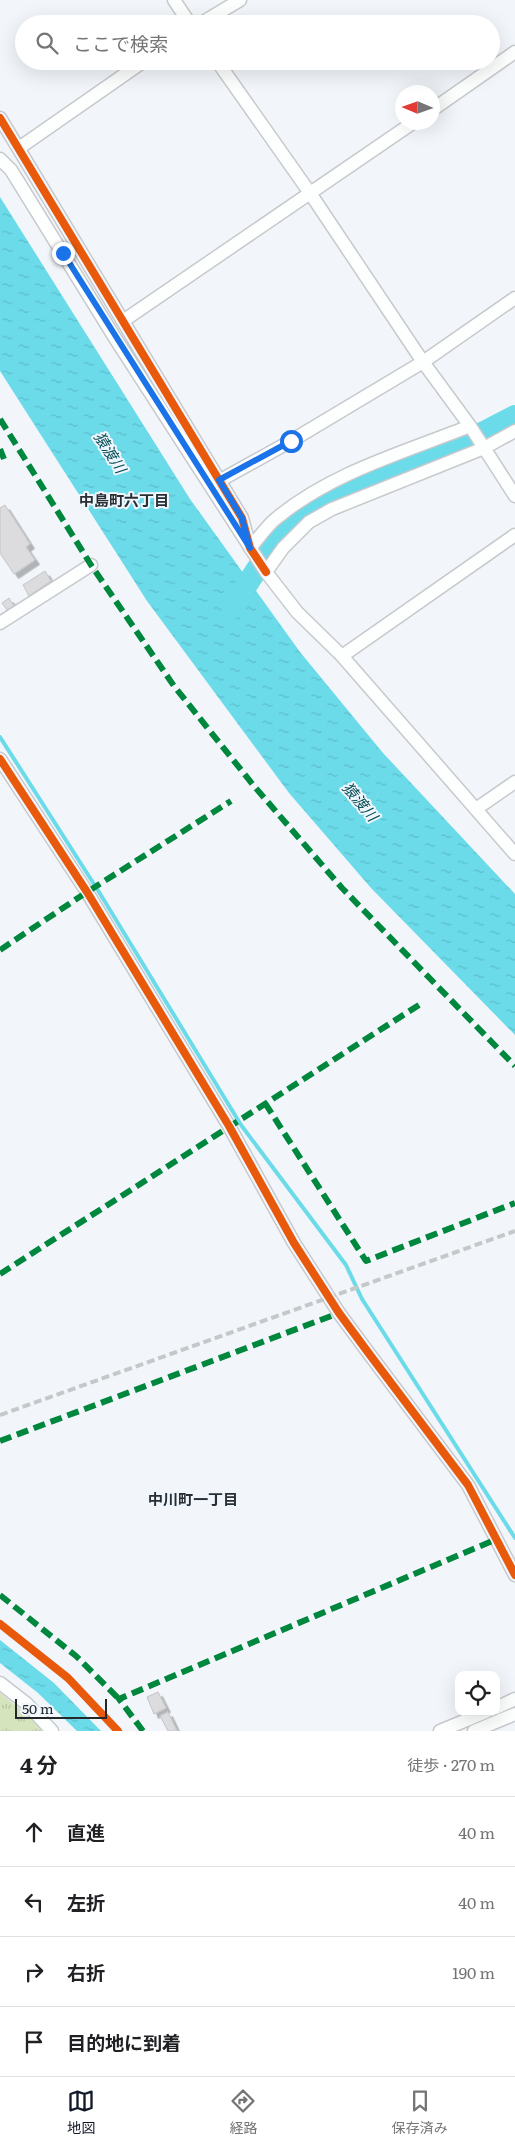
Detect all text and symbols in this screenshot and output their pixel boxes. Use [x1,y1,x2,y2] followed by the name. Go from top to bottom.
[15,15,500,70] search box
[33,29,61,57] icon: search
[73,29,168,57] text: ここで検索
[395,85,440,130] north arrow
[52,242,75,265] route end
[89,427,134,479] water label: 猿渡川
[280,430,303,453] route start
[79,488,169,511] district label: 中島町六丁目
[338,776,386,827] water label: 猿渡川
[148,1487,238,1510] district label: 中川町一丁目
[455,1671,500,1716] map controls
[455,1671,500,1716] button: locate
[15,1696,108,1719] scale bar
[22,1698,54,1718] text: 50 m
[20,1748,58,1779] text: 4 分
[407,1752,495,1776] text: 徒歩 · 270 m
[20,1818,48,1846] icon: ahead
[67,1818,105,1846] text: 直進
[458,1820,495,1844] text: 40 m
[20,1888,48,1916] icon: left
[67,1888,105,1916] text: 左折
[458,1890,495,1914] text: 40 m
[20,1958,48,1986] icon: right
[67,1958,105,1986] text: 右折
[452,1960,495,1984] text: 190 m
[20,2028,48,2056] icon: arrive
[67,2028,181,2056] text: 目的地に到着
[67,2087,95,2137] tab: 地図
[229,2087,257,2137] tab: 経路
[392,2087,448,2137] tab: 保存済み

